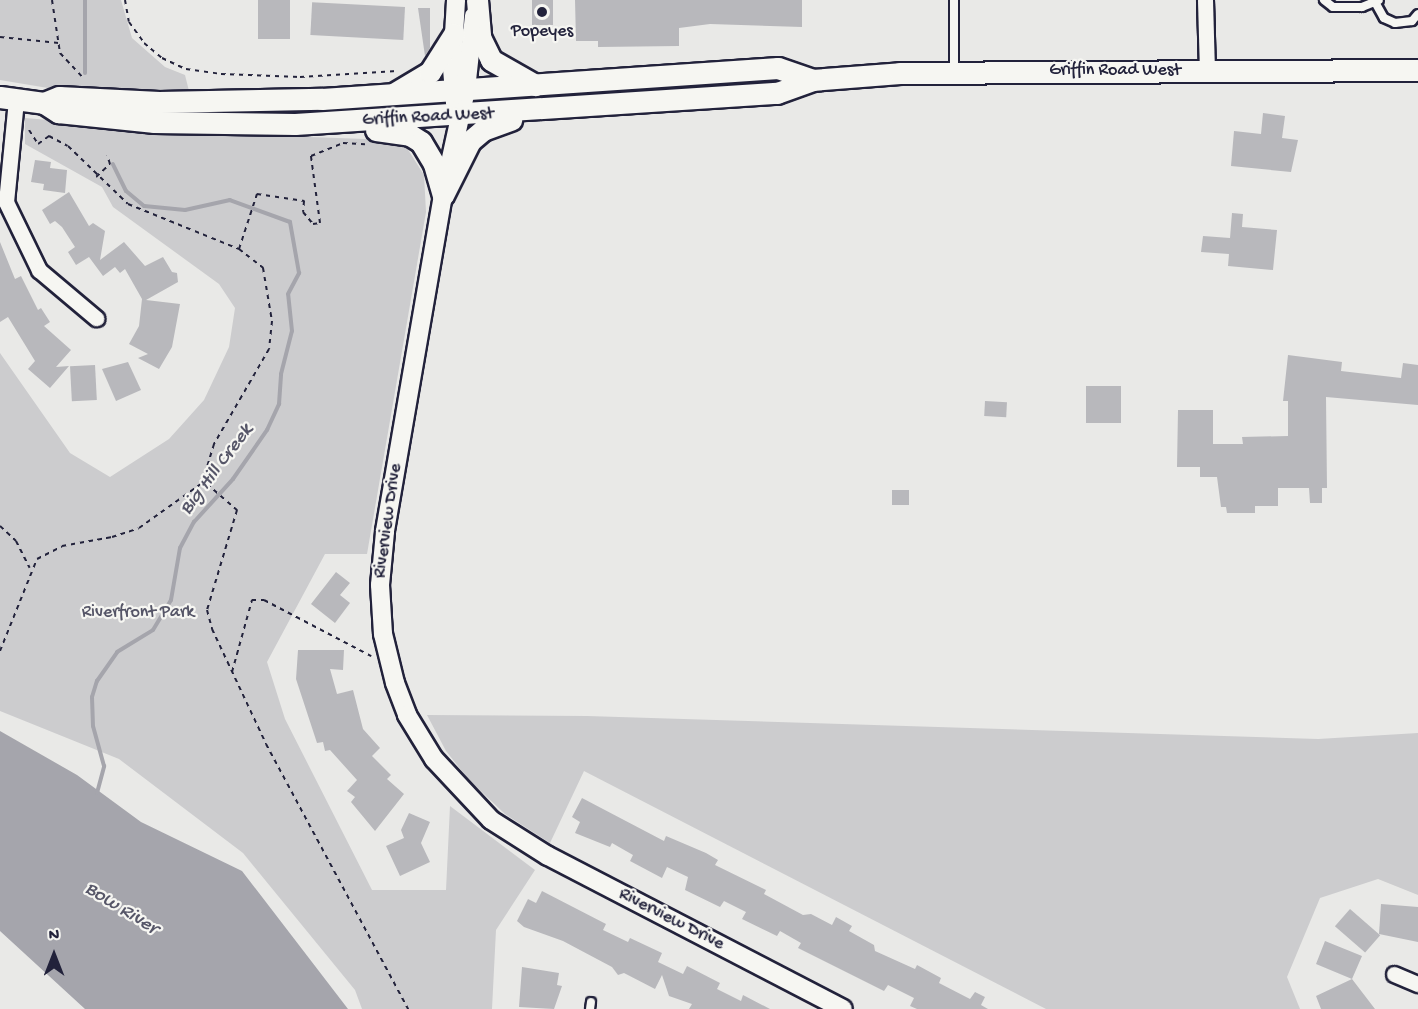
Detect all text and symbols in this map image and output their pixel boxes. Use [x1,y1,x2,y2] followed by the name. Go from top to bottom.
[535,5,549,19] marker: Popeyes
[511,21,573,43] place label: Popeyes
[1049,60,1181,82] street label: Griffin Road West
[362,104,494,132] street label: Griffin Road West
[175,420,259,520] water label: Big Hill Creek
[370,462,408,580] street label: Riverview Drive
[82,602,194,624] park label: Riverfront Park
[80,877,162,941] water label: Bow River
[615,884,727,956] street label: Riverview Drive
[24,925,84,985] north arrow
[49,927,59,946] text: N

